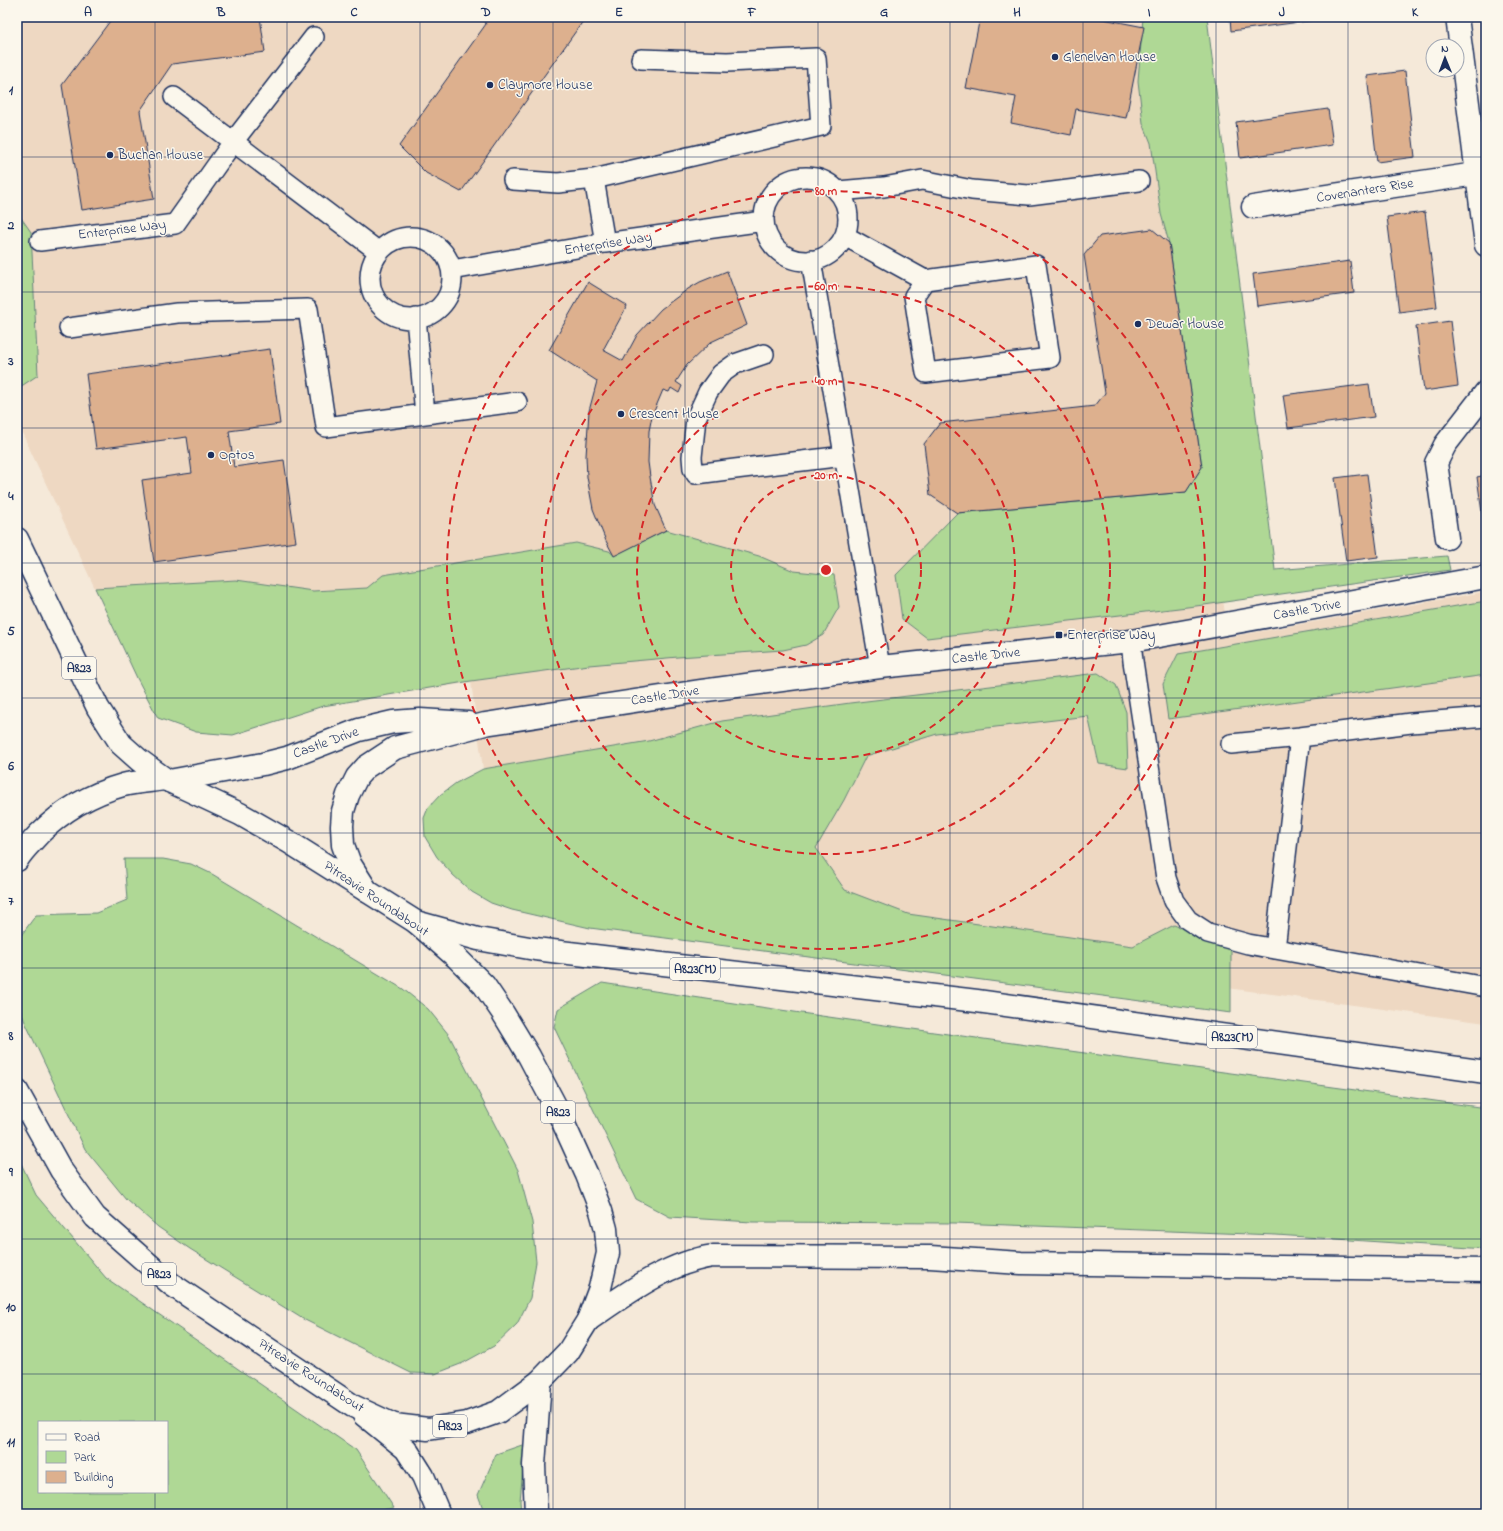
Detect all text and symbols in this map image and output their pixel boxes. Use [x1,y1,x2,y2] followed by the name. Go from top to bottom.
[84,3,92,22] text: A
[216,3,226,22] text: B
[350,3,358,22] text: C
[480,3,491,22] text: D
[615,3,623,22] text: E
[747,3,757,22] text: F
[880,3,888,22] text: G
[1013,3,1021,22] text: H
[1147,3,1151,22] text: I
[1279,3,1285,22] text: J
[1412,3,1419,22] text: K
[1425,38,1465,78] north arrow
[1441,41,1449,57] text: N
[1063,47,1157,68] place label: Glenelvan House
[1050,52,1060,62] marker: Glenelvan House
[498,75,593,97] place label: Claymore House
[485,80,495,90] marker: Claymore House
[9,81,14,100] text: 1
[117,145,204,166] place label: Buchan House
[105,150,115,160] marker: Buchan House
[1315,173,1416,209] street label: Covenanters Rise
[814,183,838,201] text: 80 m
[77,214,167,247] street label: Enterprise Way
[7,216,15,235] text: 2
[563,227,654,262] street label: Enterprise Way
[814,278,838,296] text: 60 m
[1145,314,1225,335] place label: Dewar House
[1133,319,1143,329] marker: Dewar House
[7,352,14,371] text: 3
[814,373,838,391] text: 40 m
[629,404,720,425] place label: Crescent House
[616,409,626,419] marker: Crescent House
[219,445,255,466] place label: Optos
[206,450,216,460] marker: Optos
[813,467,838,485] text: 20 m
[7,487,14,506] text: 4
[819,563,833,577] centre of rings
[1271,594,1343,626] street label: Castle Drive
[7,622,15,641] text: 5
[1067,625,1155,647] place label: Enterprise Way
[1054,630,1064,640] marker: Enterprise Way
[951,642,1022,670] street label: Castle Drive
[62,657,96,679] road number: A823
[630,680,701,712] street label: Castle Drive
[290,721,362,765] street label: Castle Drive
[7,757,14,776] text: 6
[319,856,433,942] street label: Pitreavie Roundabout
[8,892,14,911] text: 7
[670,958,720,980] road number: A823(M)
[1207,1026,1257,1048] road number: A823(M)
[8,1027,14,1046] text: 8
[541,1101,575,1123] road number: A823
[8,1163,14,1182] text: 9
[142,1263,176,1285] road number: A823
[6,1298,16,1317] text: 10
[254,1334,369,1418] street label: Pitreavie Roundabout
[433,1415,467,1437] road number: A823
[38,1421,168,1493] legend
[74,1429,100,1447] text: Road
[7,1433,16,1452] text: 11
[74,1449,96,1467] text: Park
[73,1469,113,1488] text: Building

